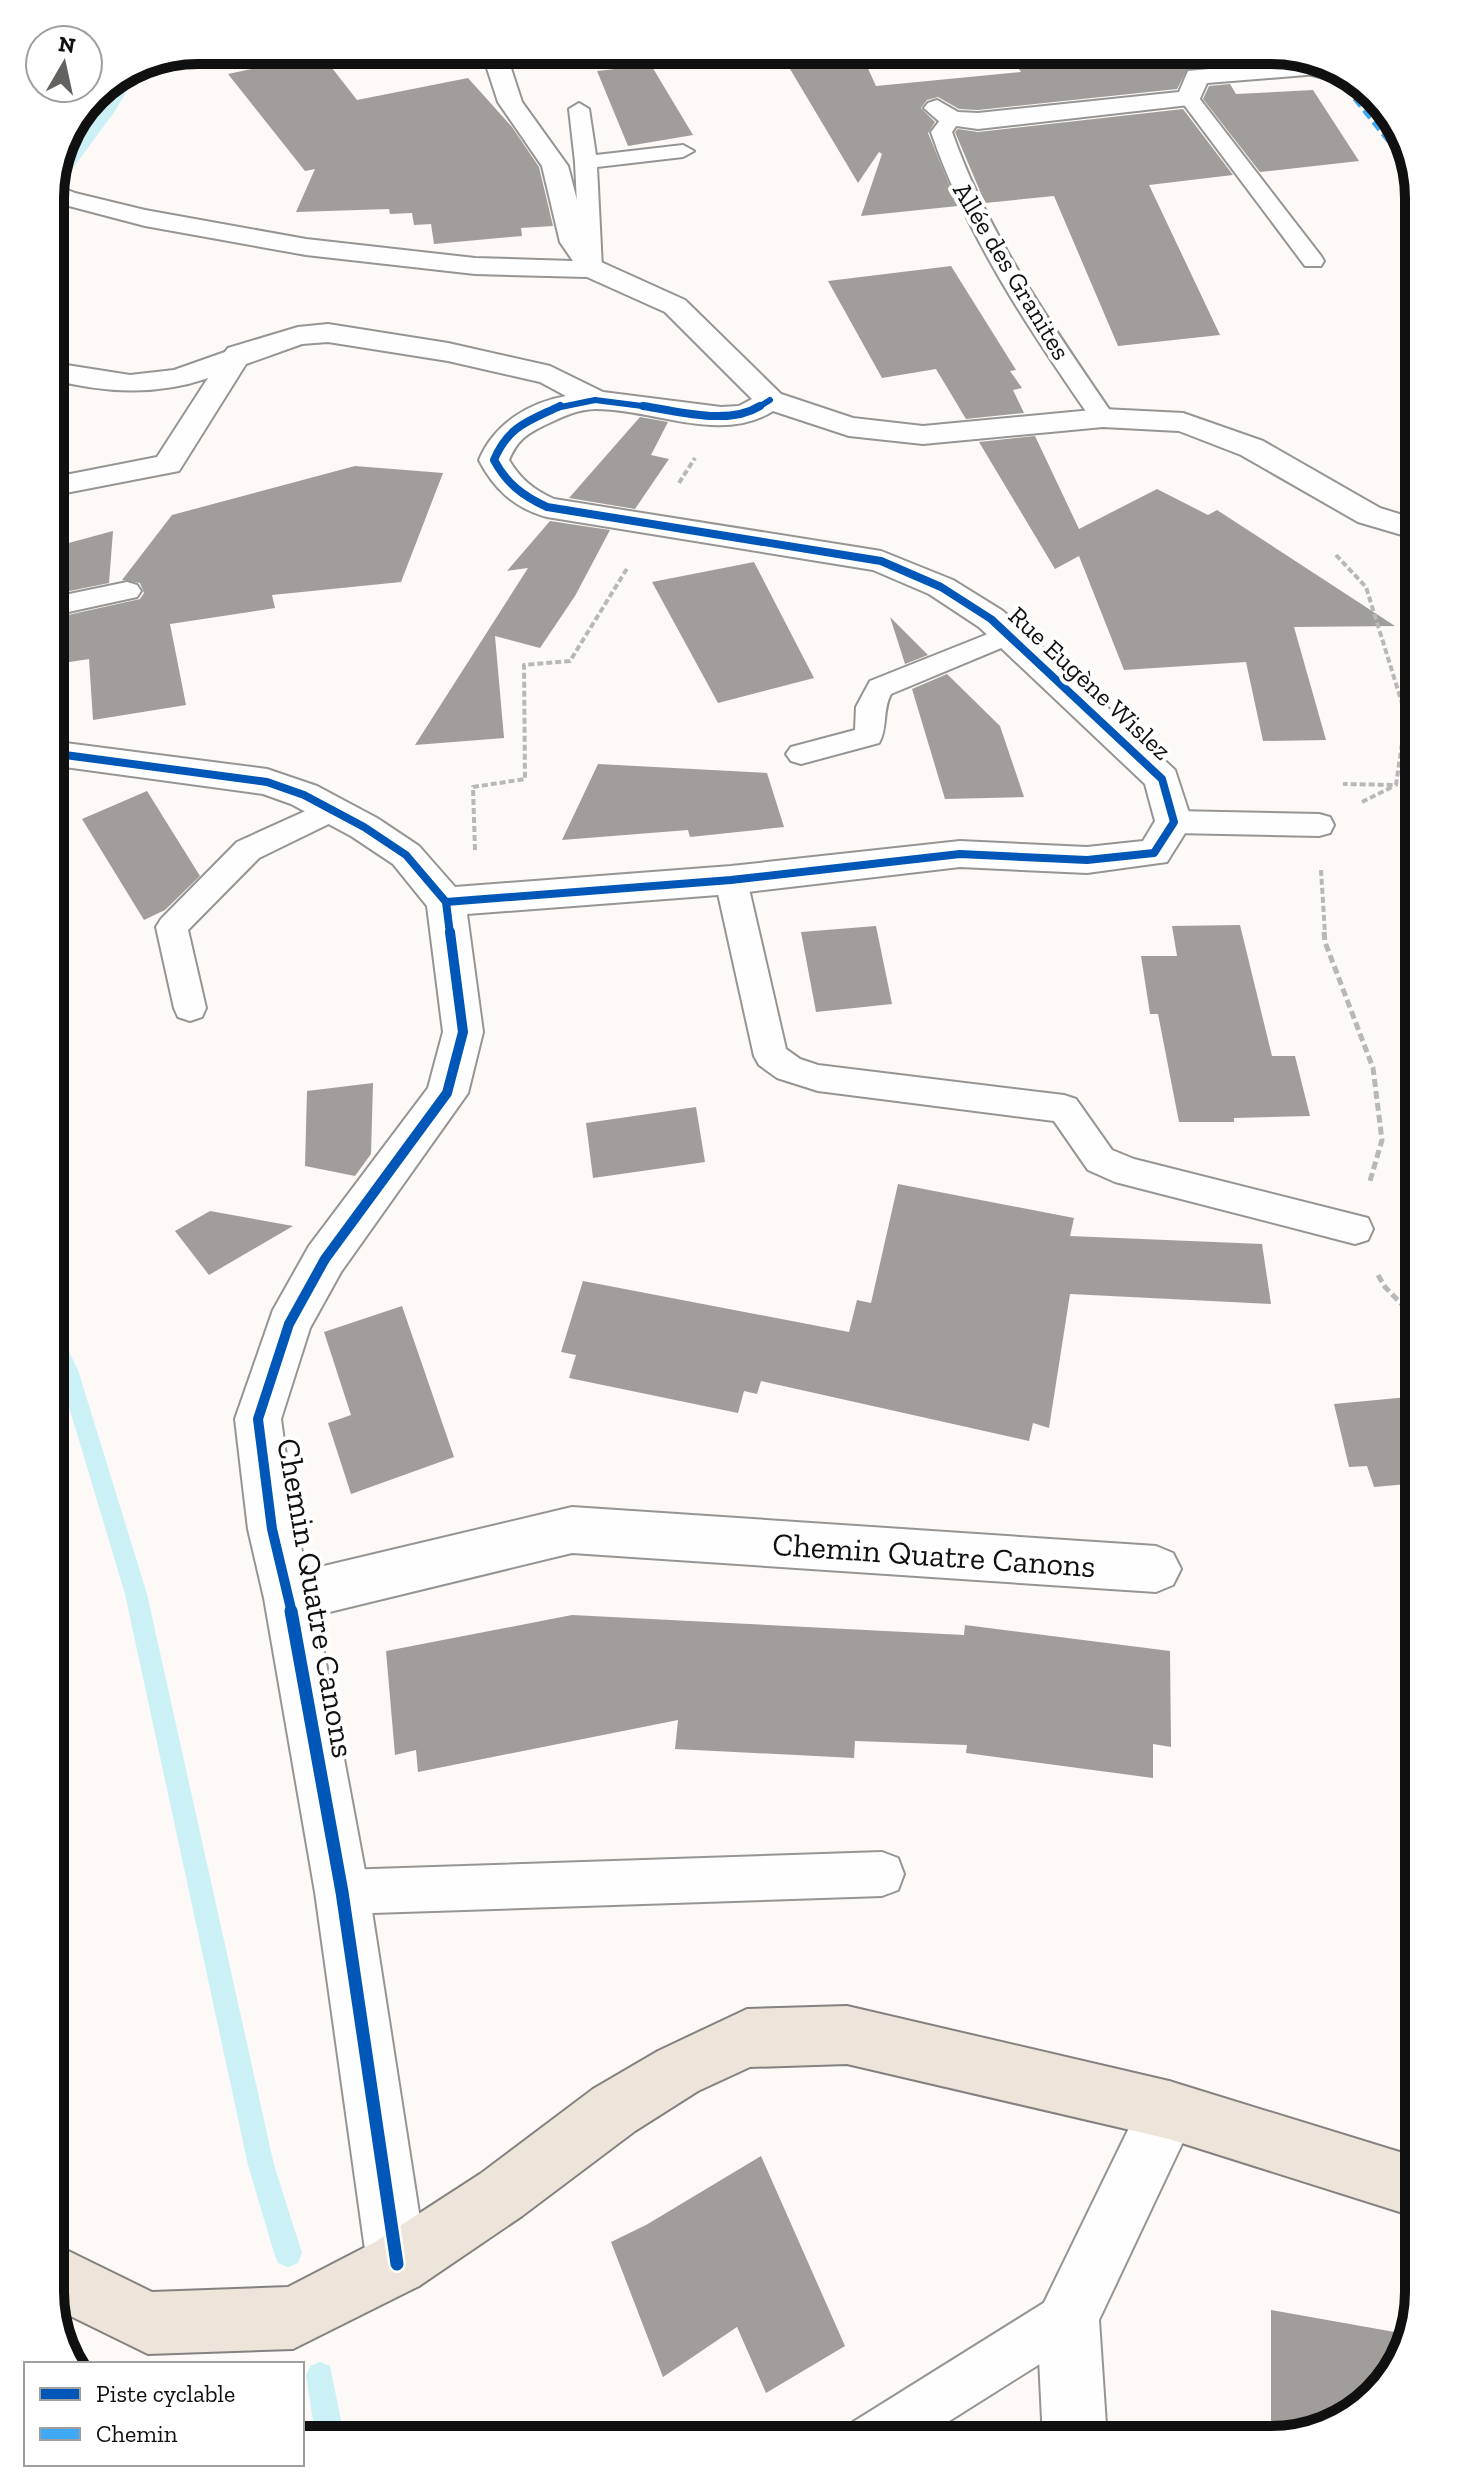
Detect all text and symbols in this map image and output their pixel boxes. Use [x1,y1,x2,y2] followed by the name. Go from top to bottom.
[24,24,104,104] north arrow
[57,30,78,59] text: N
[946,176,1078,366] street label: Allée des Granites
[1002,599,1178,767] street label: Rue Eugène Wislez
[269,1435,363,1761] street label: Chemin Quatre Canons
[771,1525,1097,1585] street label: Chemin Quatre Canons
[24,2362,304,2466] legend
[96,2379,235,2408] text: Piste cyclable
[96,2419,178,2448] text: Chemin

